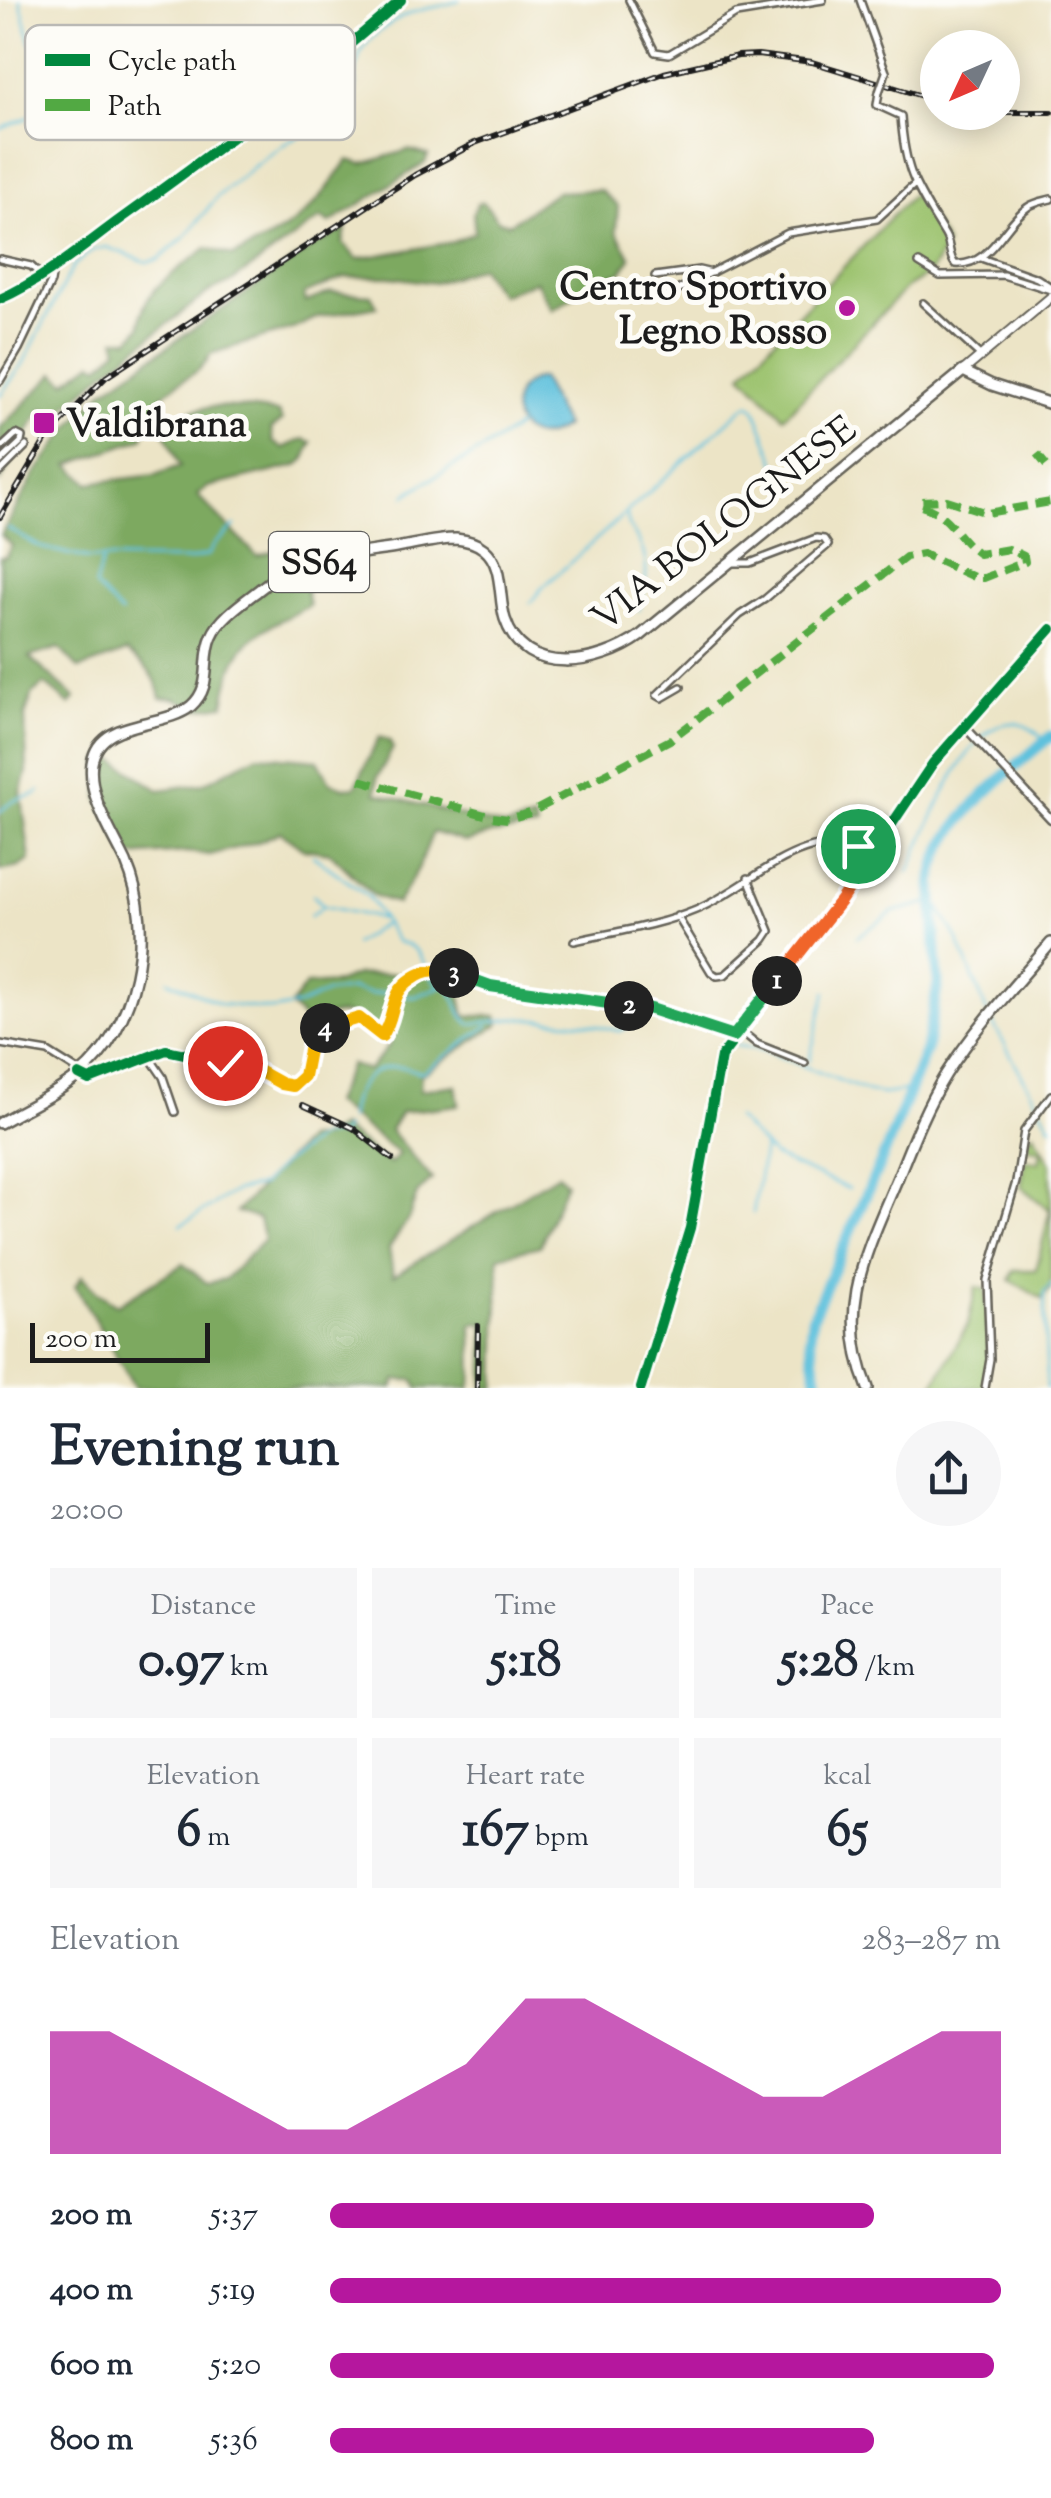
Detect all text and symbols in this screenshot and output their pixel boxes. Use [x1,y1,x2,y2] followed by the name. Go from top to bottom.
[25,25,355,140] legend
[920,30,1020,130] north arrow
[920,30,1020,130] map controls
[108,43,237,83] text: Cycle path
[108,88,162,128] text: Path
[560,263,827,361] place label: Centro Sportivo Legno Rosso
[836,297,858,319] marker: Centro Sportivo Legno Rosso
[66,400,247,454] place label: Valdibrana
[581,405,870,647] street label: VIA BOLOGNESE
[31,410,57,436] marker: Valdibrana
[269,532,369,592] road number: SS64
[816,804,901,889] pin
[831,819,886,874] icon: arrive
[429,948,479,998] pin: 3
[448,953,460,993] text: 3
[752,956,802,1006] pin: 1
[772,961,782,1001] text: 1
[604,981,654,1031] pin: 2
[622,986,636,1026] text: 2
[300,1003,350,1053] pin: 4
[318,1008,332,1048] text: 4
[183,1021,268,1106] pin
[198,1036,253,1091] icon: check
[30,1318,210,1362] scale bar
[45,1320,117,1360] text: 200 m
[50,1411,339,1490] text: Evening run
[896,1421,1001,1526] button: share
[50,1488,123,1534] text: 20:00
[151,1587,256,1627] text: Distance
[494,1587,557,1627] text: Time
[821,1587,874,1627] text: Pace
[138,1627,224,1699] text: 0.97
[489,1627,562,1699] text: 5:18
[780,1627,858,1699] text: 5:28
[224,1648,269,1688] text: km
[858,1648,915,1688] text: /km
[147,1757,260,1797] text: Elevation
[466,1757,585,1797] text: Heart rate
[823,1757,872,1797] text: kcal
[177,1797,201,1869] text: 6
[462,1797,529,1869] text: 167
[827,1797,868,1869] text: 65
[201,1818,230,1858] text: m
[529,1818,589,1858] text: bpm
[50,1918,180,1964] text: Elevation
[861,1918,1001,1964] text: 283–287 m
[50,2193,132,2239] text: 200 m
[210,2193,258,2239] text: 5:37
[50,2268,133,2314] text: 400 m
[210,2268,255,2314] text: 5:19
[50,2343,133,2389] text: 600 m
[210,2343,261,2389] text: 5:20
[50,2418,133,2464] text: 800 m
[210,2418,258,2464] text: 5:36

